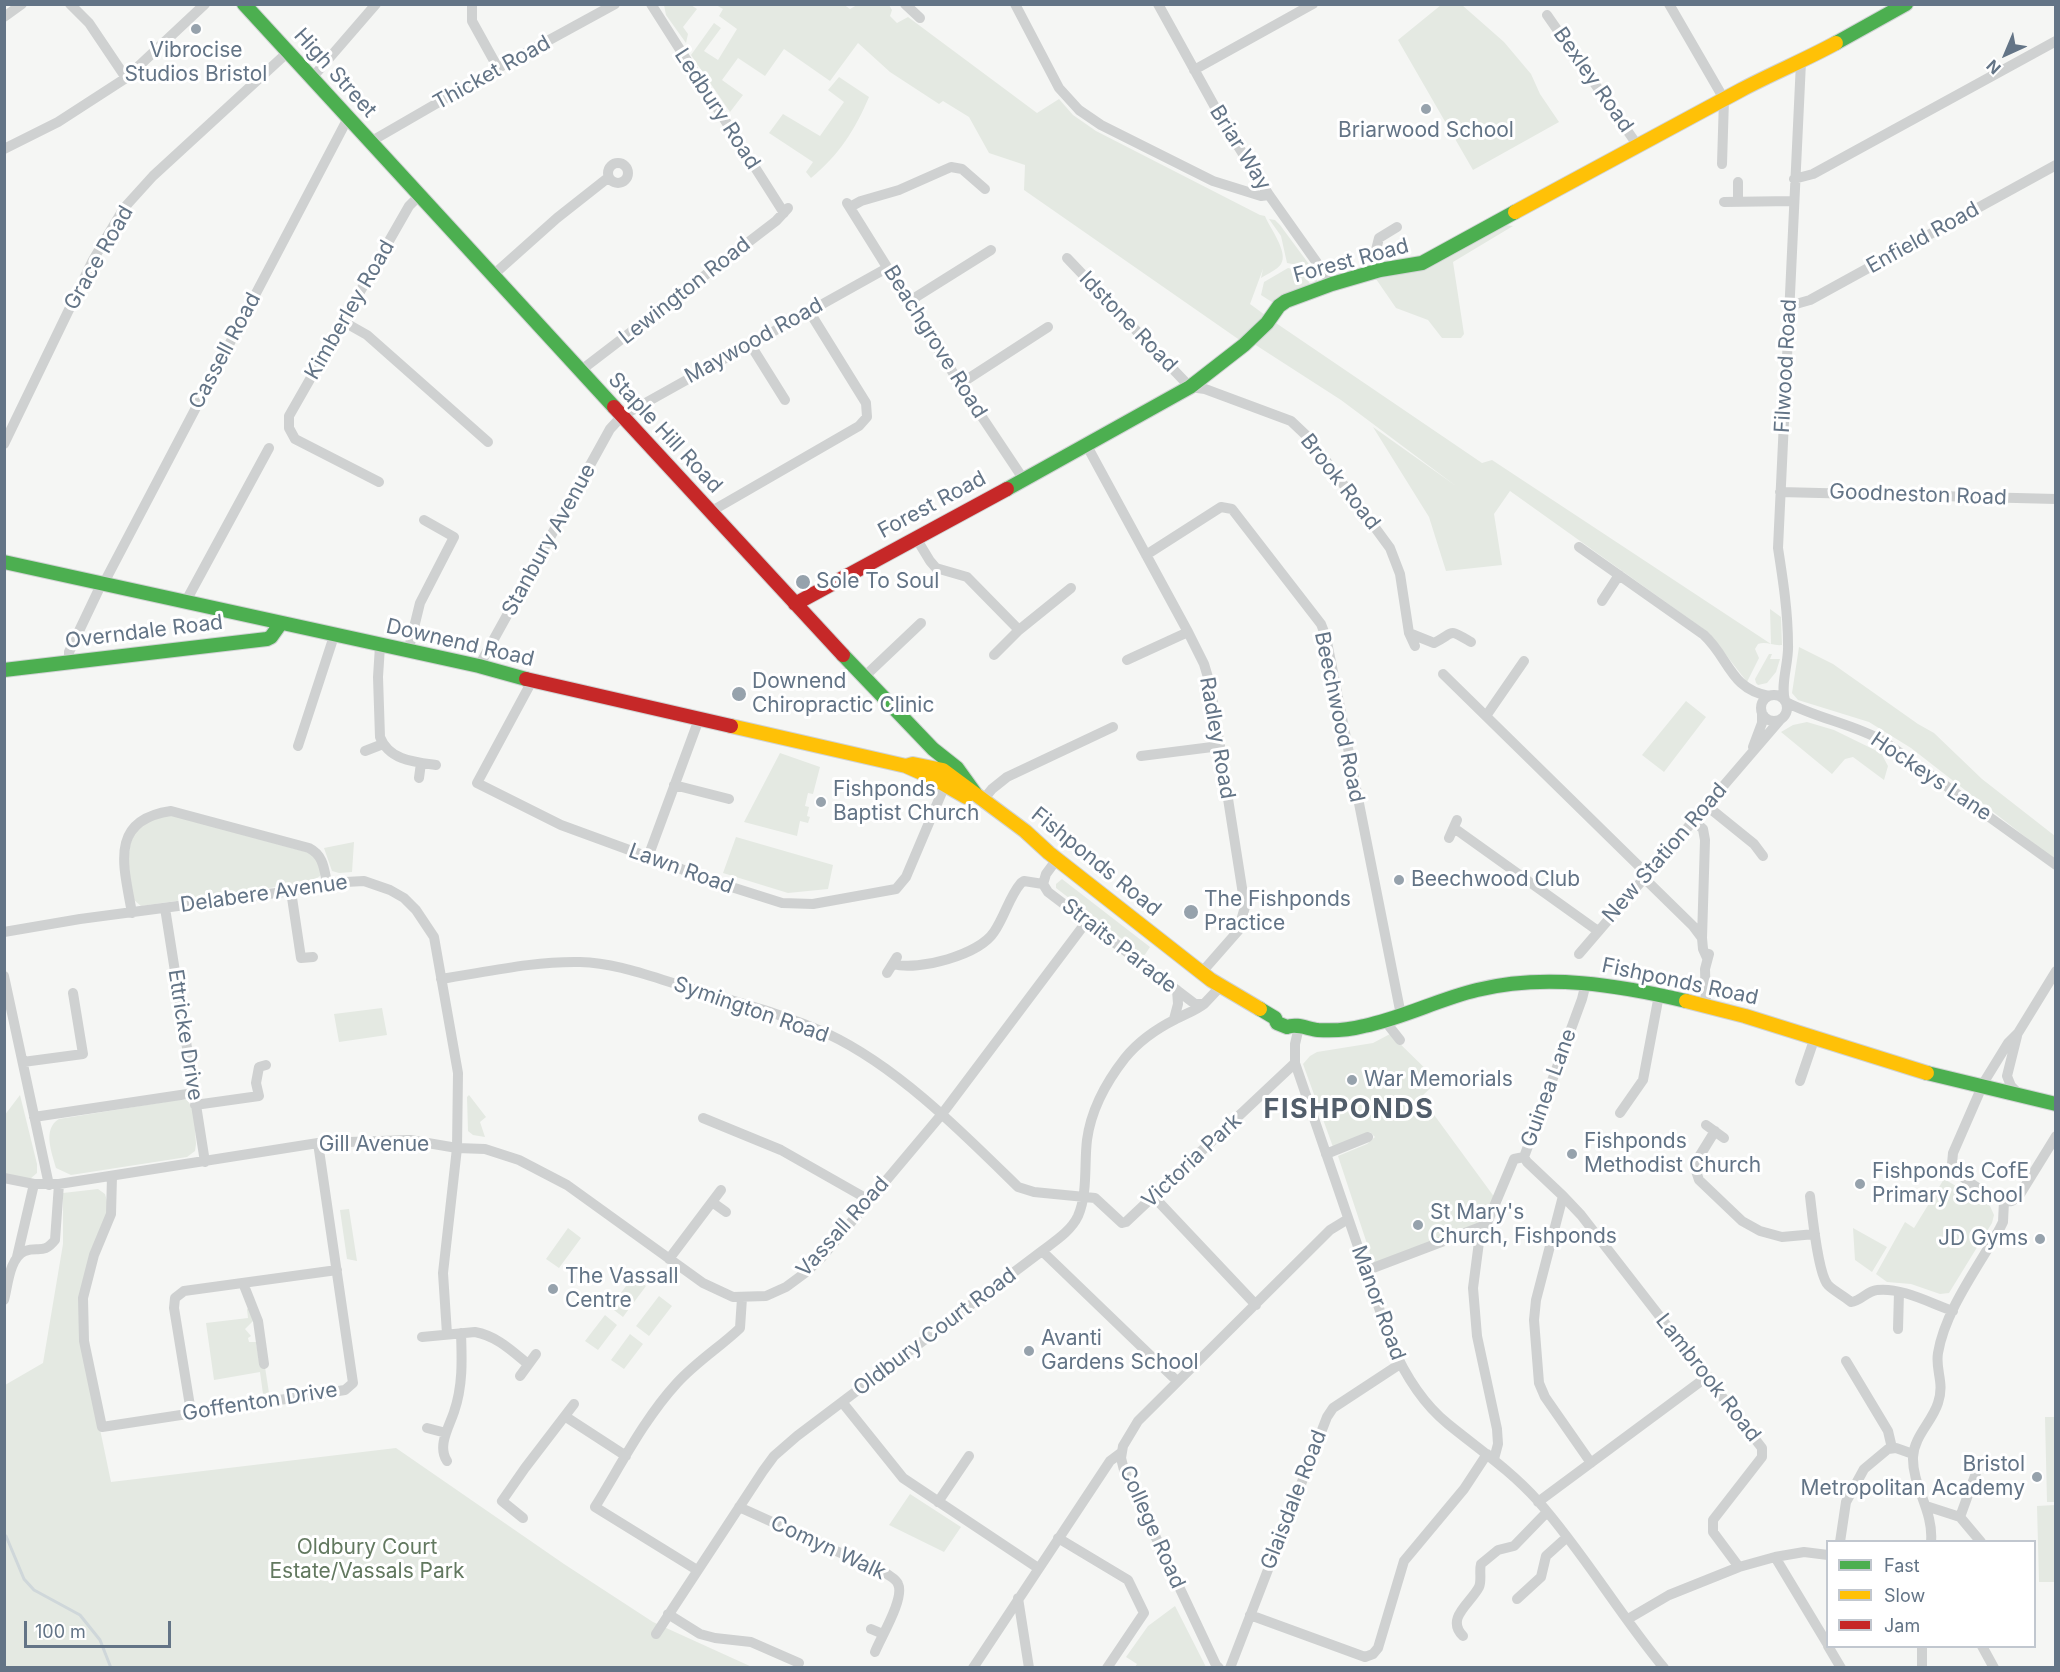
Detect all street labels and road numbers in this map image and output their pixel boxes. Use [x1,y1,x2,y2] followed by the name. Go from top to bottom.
[288,23,382,123] street label: High Street
[1548,23,1638,137] street label: Bexley Road
[429,31,555,115] street label: Thicket Road
[669,44,765,174] street label: Ledbury Road
[1204,101,1276,195] street label: Briar Way
[1862,197,1984,279] street label: Enfield Road
[59,201,139,315] street label: Grace Road
[614,232,756,350] street label: Lewington Road
[1291,233,1411,289] street label: Forest Road
[300,236,400,384] street label: Kimberley Road
[878,261,992,423] street label: Beachgrove Road
[1074,266,1182,378] street label: Idstone Road
[184,288,266,414] street label: Cassell Road
[681,293,827,389] street label: Maywood Road
[1770,298,1802,434] street label: Filwood Road
[603,367,727,499] street label: Staple Hill Road
[1295,429,1385,535] street label: Brook Road
[497,460,601,620] street label: Stanbury Avenue
[874,466,990,544] street label: Forest Road
[1829,479,2007,511] street label: Goodneston Road
[64,610,224,654] street label: Overndale Road
[384,614,536,672] street label: Downend Road
[1309,629,1369,805] street label: Beechwood Road
[1194,675,1240,801] street label: Radley Road
[1866,727,1996,827] street label: Hockeys Lane
[1598,778,1732,928] street label: New Station Road
[1026,802,1166,922] street label: Fishponds Road
[625,838,737,900] street label: Lawn Road
[179,870,349,918] street label: Delabere Avenue
[1057,893,1181,999] street label: Straits Parade
[1599,953,1761,1011] street label: Fishponds Road
[162,968,208,1102] street label: Ettricke Drive
[670,972,832,1048] street label: Symington Road
[1516,1025,1582,1151] street label: Guinea Lane
[1137,1109,1247,1213] street label: Victoria Park
[319,1132,429,1158] street label: Gill Avenue
[792,1172,894,1282] street label: Vassall Road
[1346,1242,1410,1364] street label: Manor Road
[849,1263,1021,1401] street label: Oldbury Court Road
[1650,1309,1766,1447] street label: Lambrook Road
[181,1377,339,1427] street label: Goffenton Drive
[1256,1427,1332,1573] street label: Glaisdale Road
[1114,1462,1190,1592] street label: College Road
[766,1510,890,1586] street label: Comyn Walk

